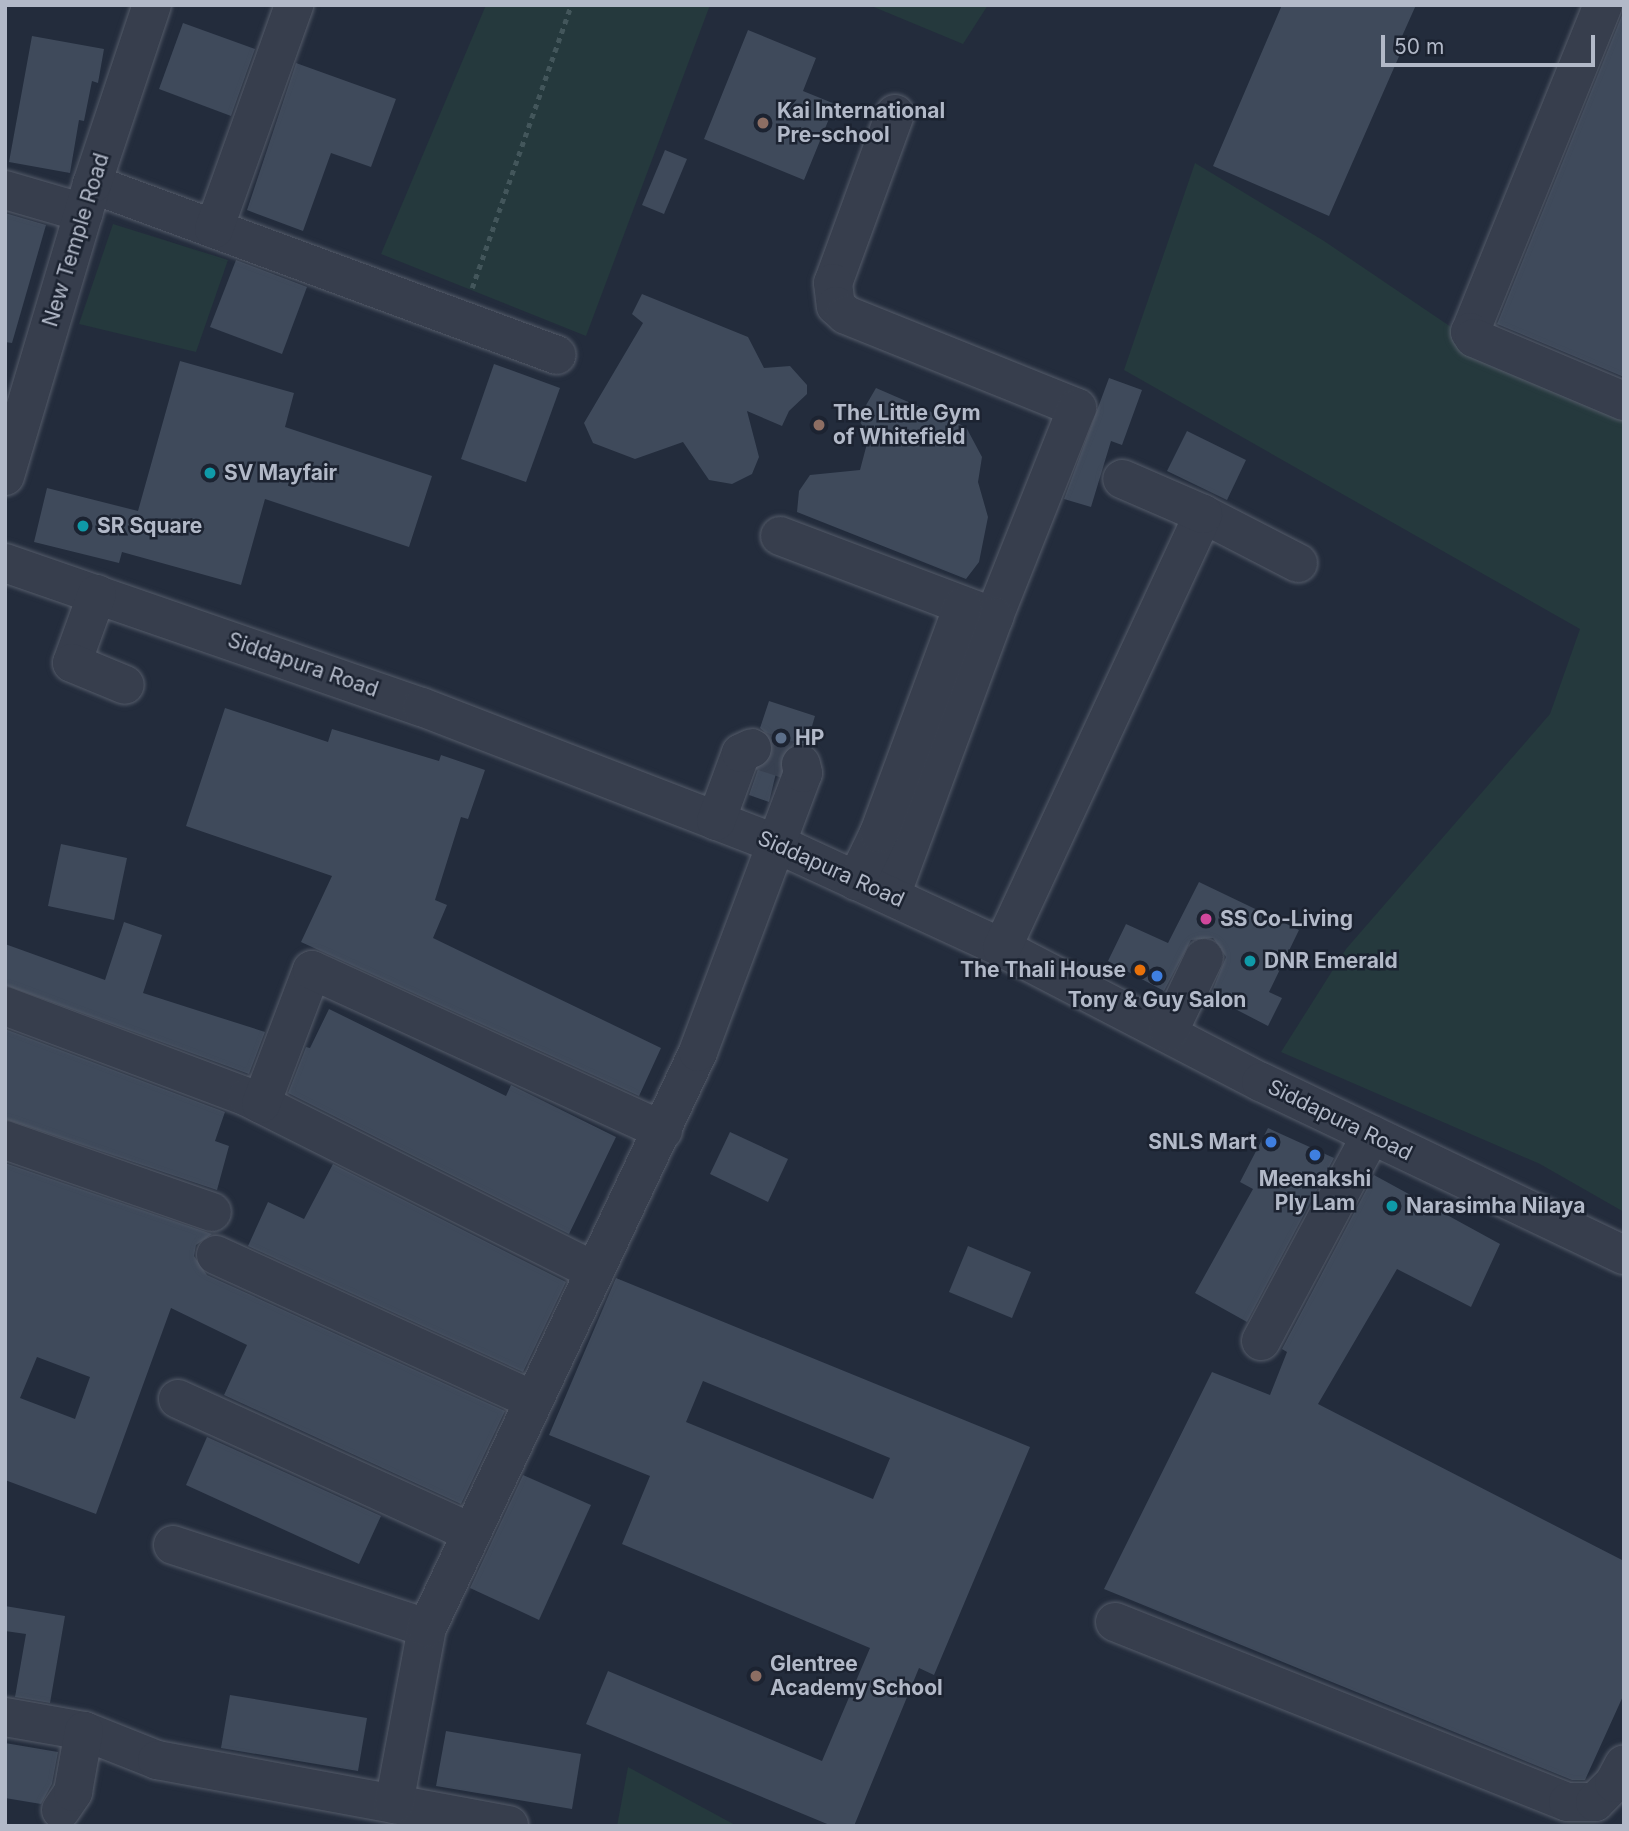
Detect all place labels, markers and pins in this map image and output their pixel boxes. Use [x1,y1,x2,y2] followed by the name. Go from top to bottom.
[777,98,945,148] place label: Kai International Pre-school
[755,115,771,131] marker: Kai International Pre-school
[833,400,981,450] place label: The Little Gym of Whitefield
[811,417,827,433] marker: The Little Gym of Whitefield
[224,460,337,486] place label: SV Mayfair
[202,465,218,481] marker: SV Mayfair
[97,513,202,539] place label: SR Square
[75,518,91,534] marker: SR Square
[795,725,824,751] place label: HP
[773,730,789,746] marker: HP
[1220,906,1353,932] place label: SS Co-Living
[1198,911,1214,927] marker: SS Co-Living
[1264,948,1398,974] place label: DNR Emerald
[1242,953,1258,969] marker: DNR Emerald
[960,957,1126,983] place label: The Thali House
[1132,962,1148,978] marker: The Thali House
[1149,968,1165,984] marker: Tony & Guy Salon
[1068,987,1246,1013] place label: Tony & Guy Salon
[1148,1129,1257,1155] place label: SNLS Mart
[1263,1134,1279,1150] marker: SNLS Mart
[1307,1147,1323,1163] marker: Meenakshi Ply Lam
[1259,1166,1371,1216] place label: Meenakshi Ply Lam
[1406,1193,1585,1219] place label: Narasimha Nilaya
[1384,1198,1400,1214] marker: Narasimha Nilaya
[770,1651,943,1701] place label: Glentree Academy School
[748,1668,764,1684] marker: Glentree Academy School

